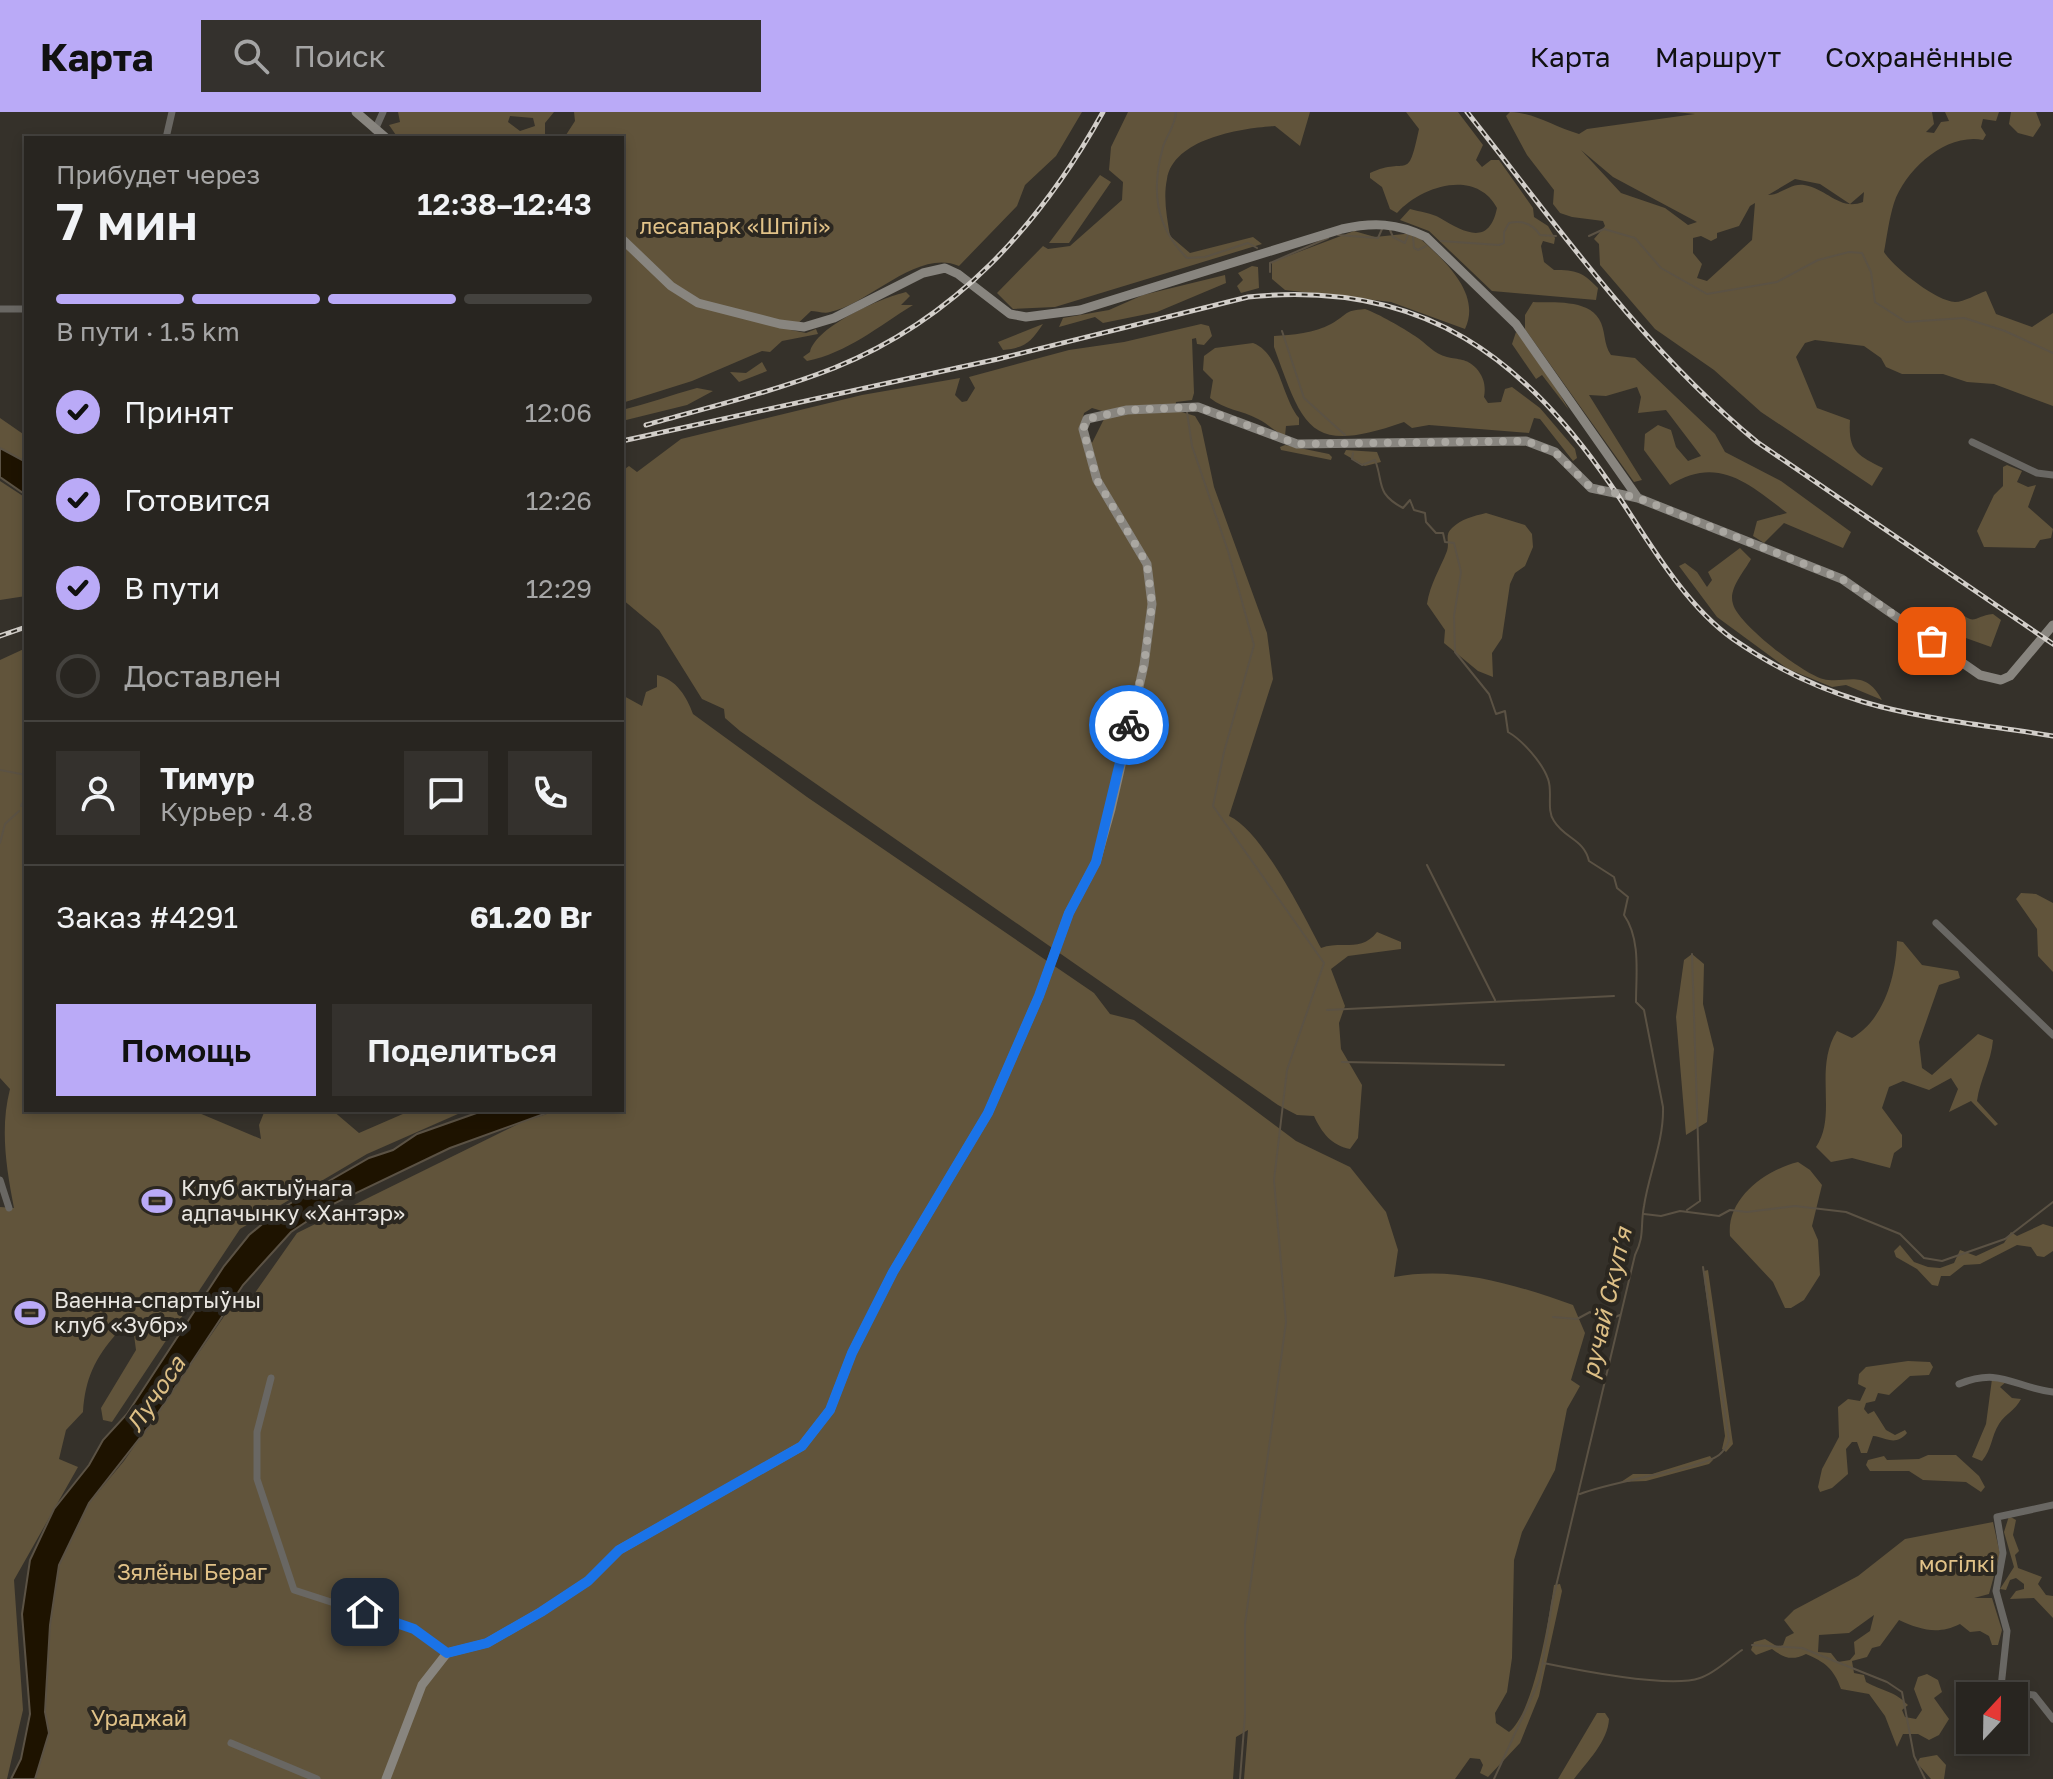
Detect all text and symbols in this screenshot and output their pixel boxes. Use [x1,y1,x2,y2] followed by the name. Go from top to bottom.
[201,20,761,92] search box
[40,34,153,79] text: Карта
[229,34,273,78] icon: search
[293,38,386,74] text: Поиск
[1530,40,1611,73] text: Карта
[1655,40,1781,73] text: Маршрут
[1825,40,2013,73] text: Сохранённые
[56,159,260,190] text: Прибудет через
[417,186,592,222] text: 12:38–12:43
[56,189,198,251] text: 7 мин
[640,212,830,239] park label: лесапарк «Шпілі»
[56,316,240,347] text: В пути · 1.5 km
[56,390,100,434] icon: check
[124,394,233,430] text: Принят
[525,397,592,428] text: 12:06
[56,478,100,522] icon: check
[124,482,271,518] text: Готовится
[526,485,592,516] text: 12:26
[56,566,100,610] icon: check
[124,570,220,606] text: В пути
[526,573,592,604] text: 12:29
[1898,607,1966,675] pin
[1910,619,1954,663] icon: bag
[124,658,281,694] text: Доставлен
[1089,685,1169,765] courier
[1107,703,1151,747] icon: bike
[56,751,140,835] button: person
[404,751,488,835] button: chat
[508,751,592,835] button: phone
[160,760,255,796] text: Тимур
[160,796,313,827] text: Курьер · 4.8
[56,899,238,935] text: Заказ #4291
[470,899,592,935] text: 61.20 Br
[56,1004,316,1096] button: Помощь
[332,1004,592,1096] button: Поделиться
[181,1174,405,1226] place label: Клуб актыўнага адпачынку «Хантэр»
[140,1184,174,1218] sports icon: Клуб актыўнага адпачынку «Хантэр»
[1574,1223,1638,1381] water label: ручай Скупʼя
[54,1286,261,1338] place label: Ваенна-спартыўны клуб «Зубр»
[13,1296,47,1330] sports icon: Ваенна-спартыўны клуб «Зубр»
[119,1349,192,1437] water label: Лучоса
[1919,1550,1995,1577] park label: могілкі
[117,1558,267,1585] park label: Зялёны Бераг
[331,1578,399,1646] pin
[343,1590,387,1634] icon: home
[1956,1682,2028,1754] north arrow
[1956,1682,2028,1754] map controls
[91,1704,187,1731] park label: Ураджай

